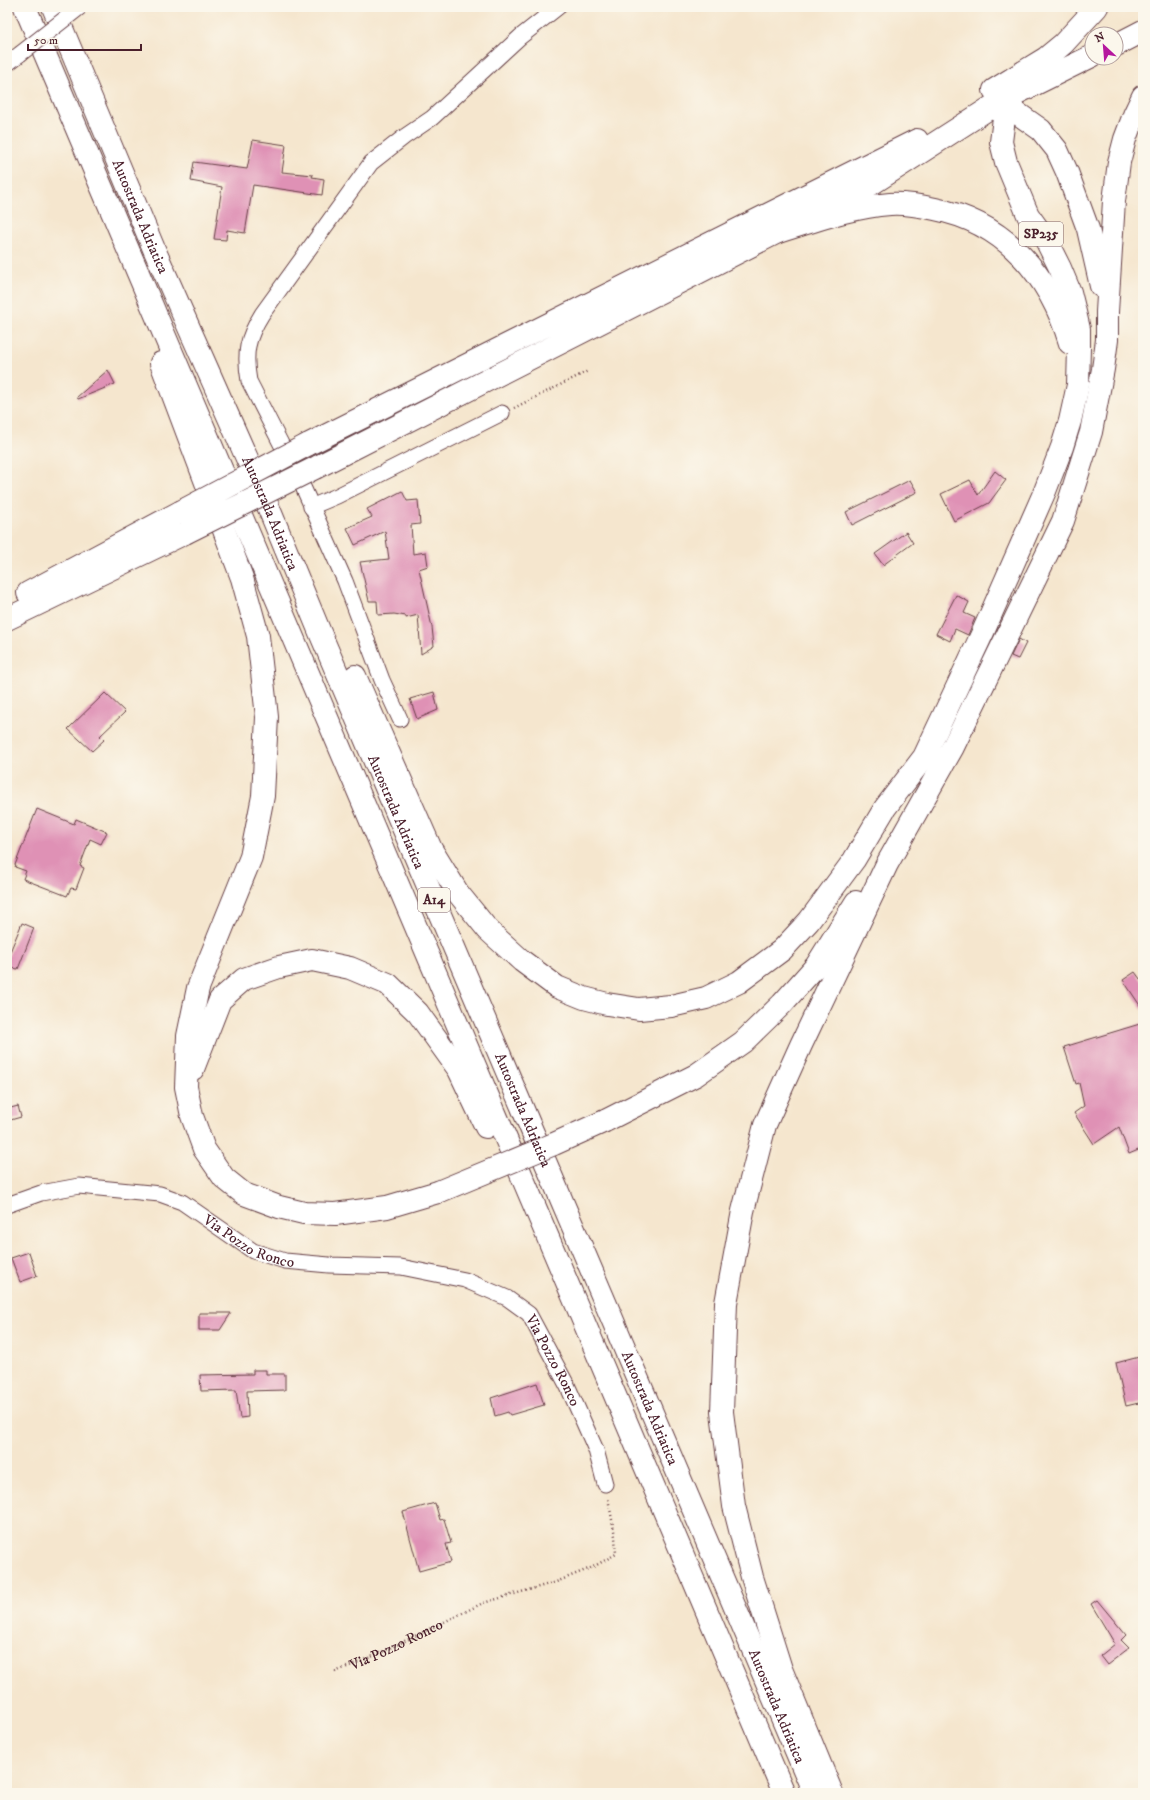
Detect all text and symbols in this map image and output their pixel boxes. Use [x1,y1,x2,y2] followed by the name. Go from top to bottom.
[28,26,141,52] scale bar
[1084,26,1124,66] north arrow
[1093,30,1107,46] text: N
[34,33,58,48] text: 50 m
[108,156,173,277] street label: Autostrada Adriatica
[1019,222,1063,246] road number: SP235
[238,453,303,574] street label: Autostrada Adriatica
[364,752,429,872] street label: Autostrada Adriatica
[418,888,450,912] road number: A14
[491,1050,556,1170] street label: Autostrada Adriatica
[199,1210,295,1271] street label: Via Pozzo Ronco
[521,1310,585,1409] street label: Via Pozzo Ronco
[617,1348,683,1469] street label: Autostrada Adriatica
[346,1615,446,1675] street label: Via Pozzo Ronco
[744,1646,810,1767] street label: Autostrada Adriatica

